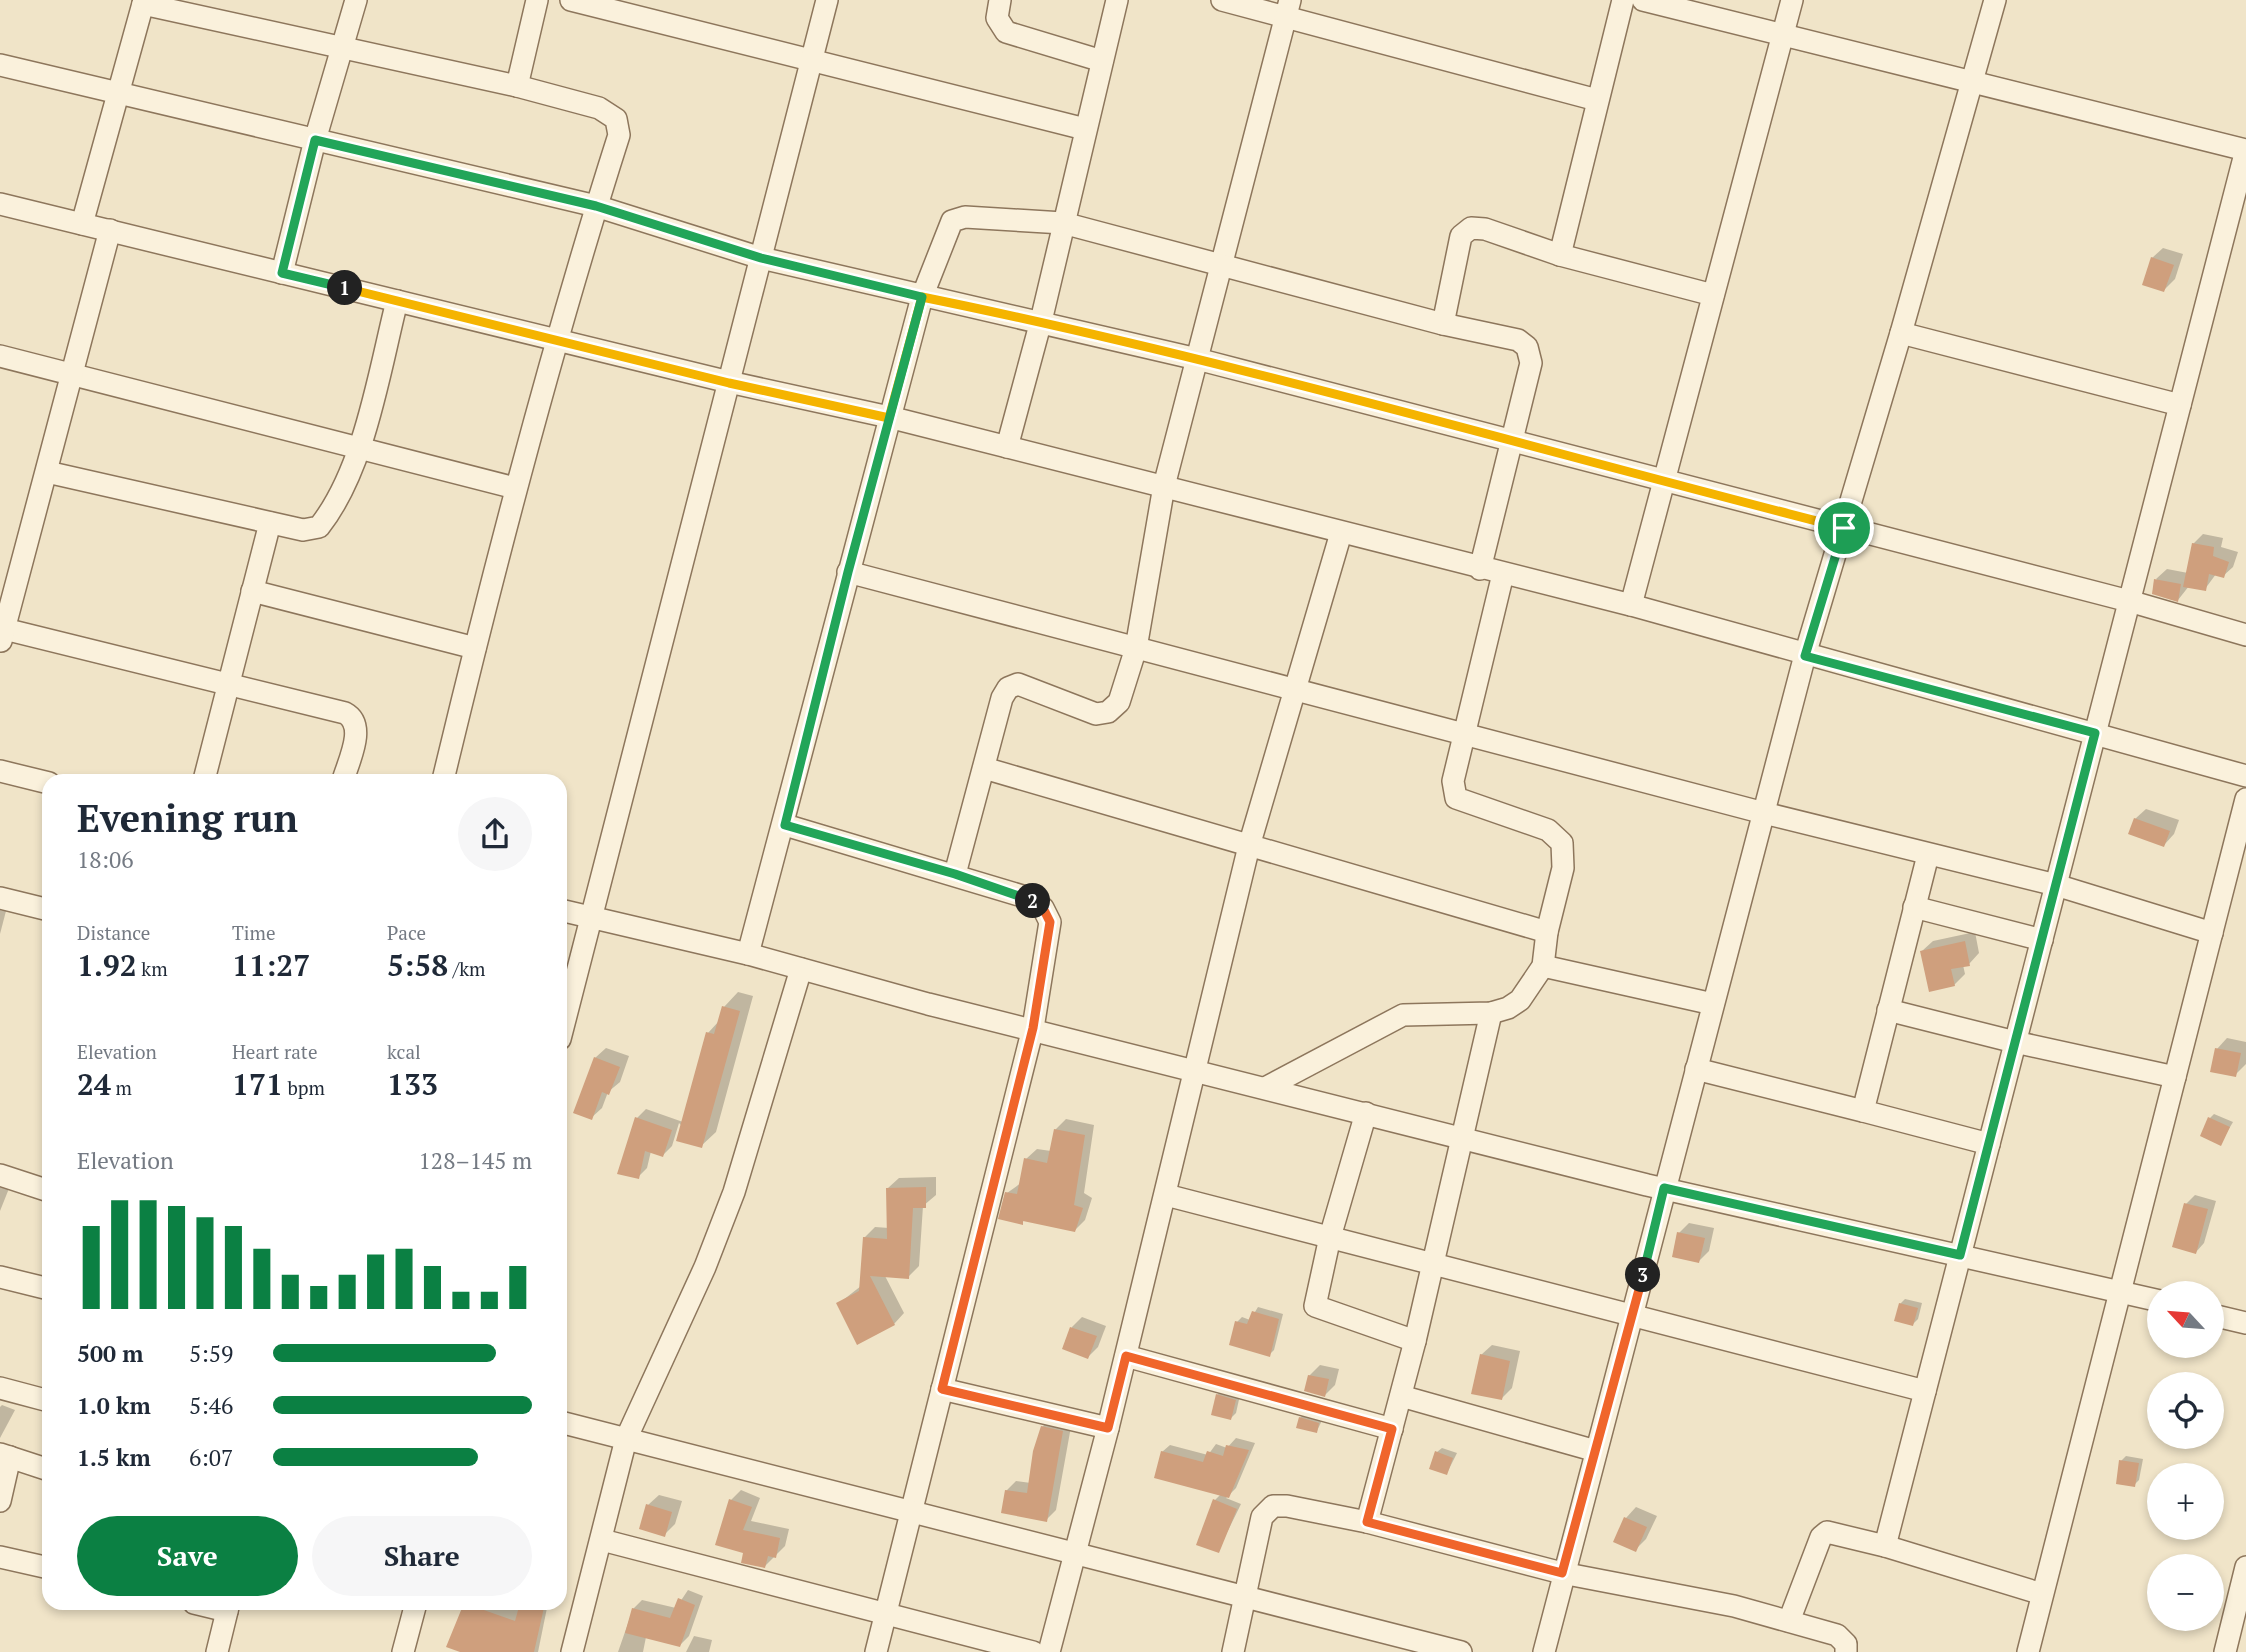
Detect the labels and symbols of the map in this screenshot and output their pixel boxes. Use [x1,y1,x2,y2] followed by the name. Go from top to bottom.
[328,270,362,306] pin: 1
[1814,498,1874,558] pin
[1016,884,1050,918] pin: 2
[1626,1258,1660,1292] pin: 3
[2147,1281,2224,1358] north arrow

